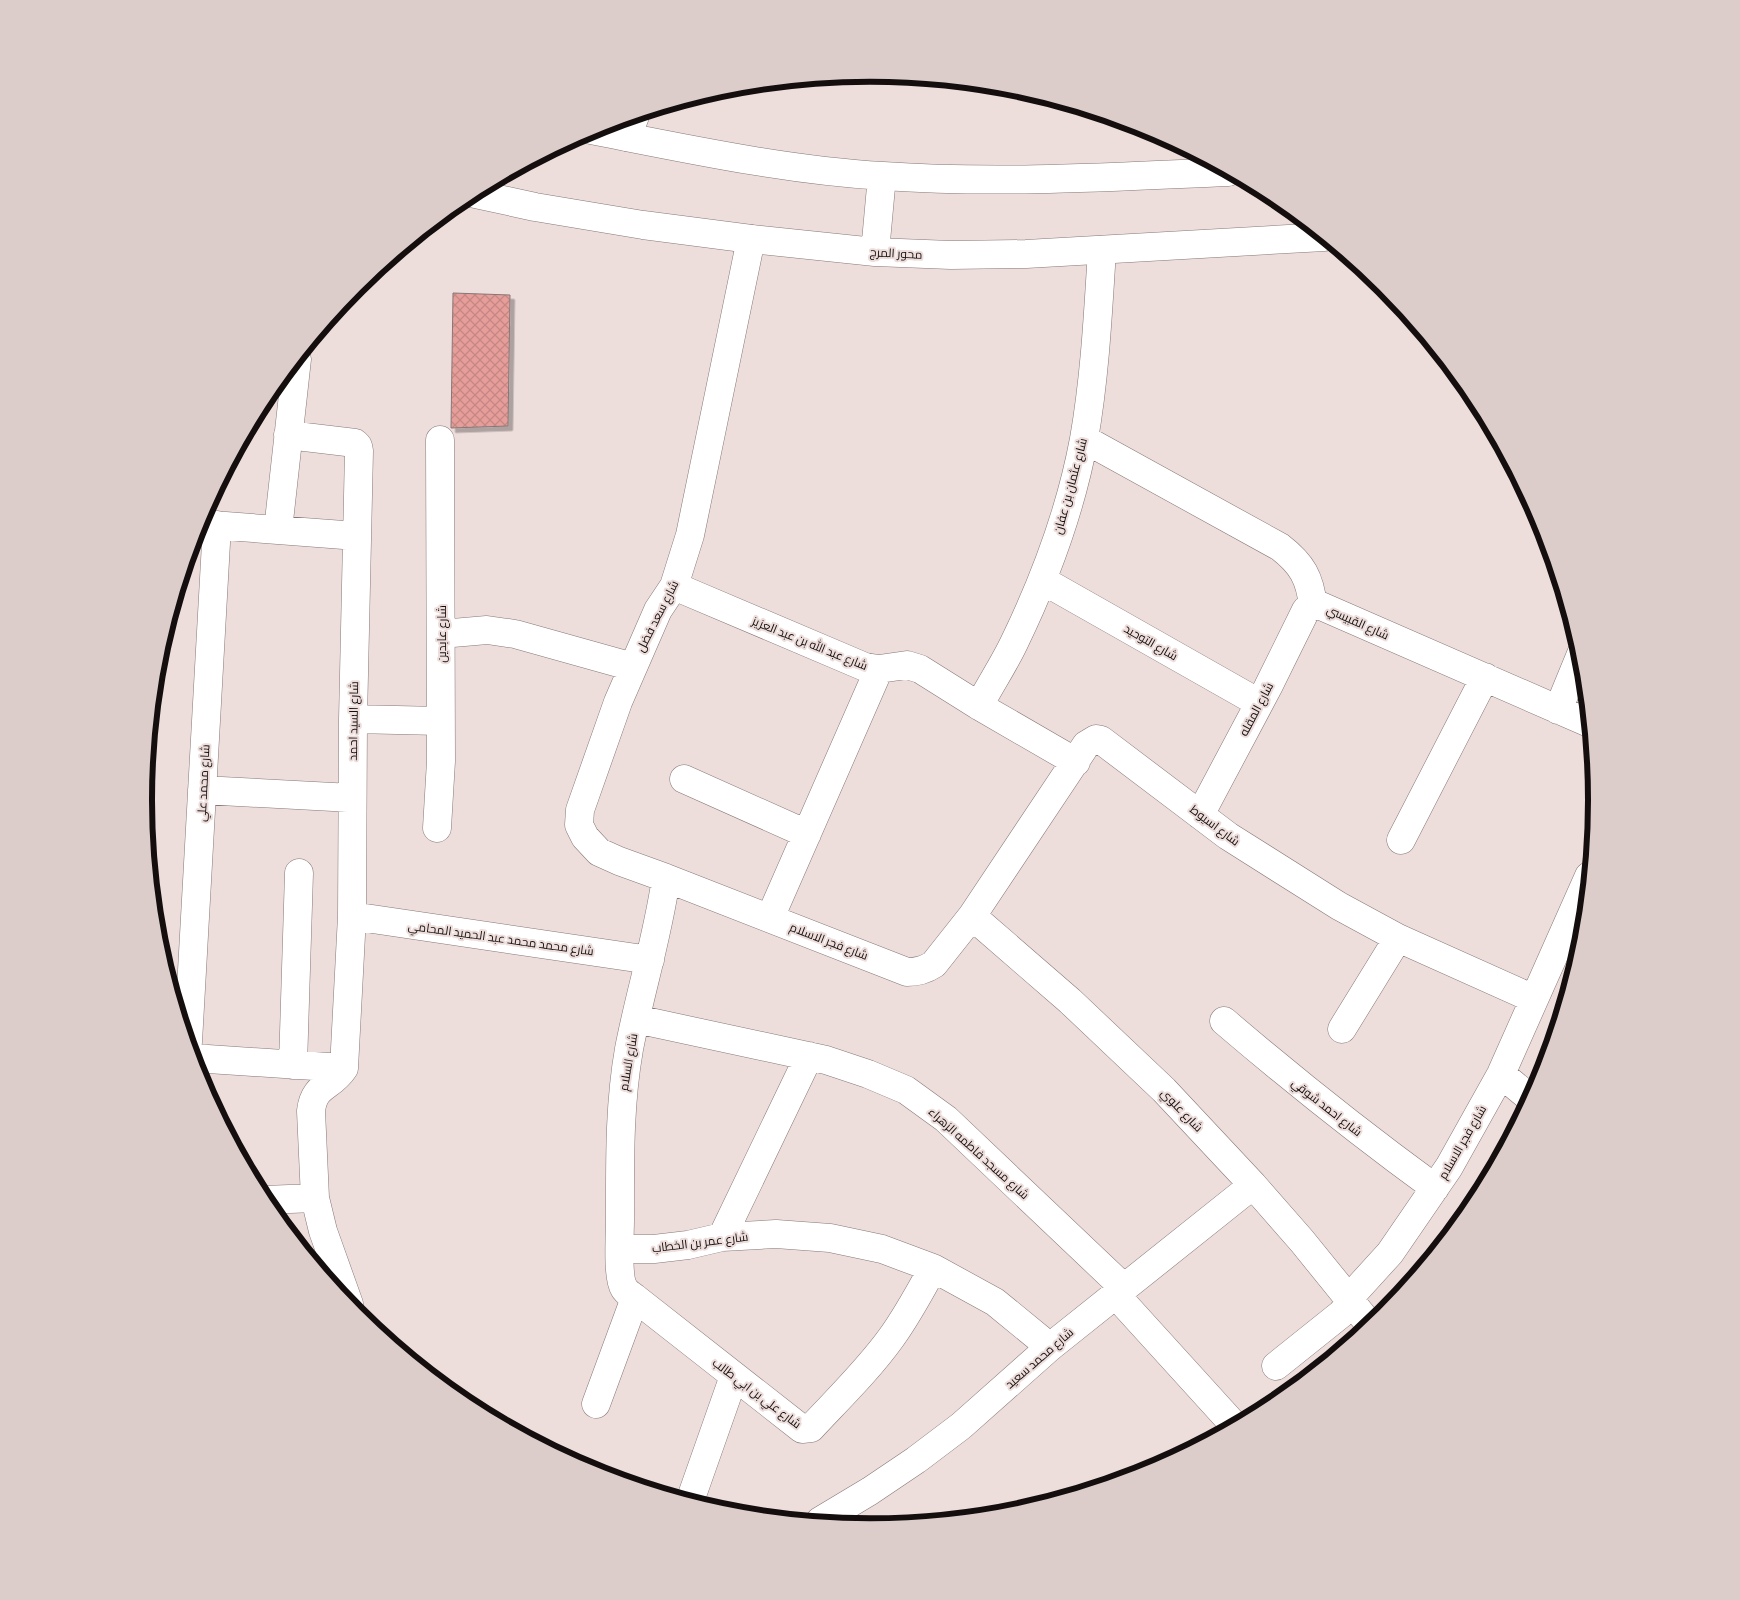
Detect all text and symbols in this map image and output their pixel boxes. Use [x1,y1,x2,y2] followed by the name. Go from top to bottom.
[869,244,923,263] street label: محور المرج
[1050,436,1091,536] street label: شارع عثمان بن عفان
[633,578,682,655] street label: شارع سعد فضل
[1323,602,1392,645] street label: شارع القبيسي
[434,605,450,663] street label: شارع عابدين
[749,613,870,674] street label: شارع عبد الله بن عبد العزيز
[1121,621,1181,664] street label: شارع التوحيد
[1236,680,1277,739] street label: شارع المقله
[345,681,362,761] street label: شارع السيد احمد
[193,744,216,822] street label: شارع محمد علي
[1186,801,1243,849] street label: شارع اسيوط
[407,918,595,961] street label: شارع محمد محمد عبد الحميد المحامي
[787,919,870,964] street label: شارع فجر الاسلام
[616,1032,641,1092] street label: شارع السلام
[1287,1075,1365,1142] street label: شارع احمد شوقي
[1156,1085,1206,1137] street label: شارع علوي
[1435,1102,1490,1182] street label: شارع فجر الاسلام
[925,1104,1033,1203] street label: شارع مسجد فاطمه الزهراء
[651,1229,749,1256] street label: شارع عمر بن الخطاب
[1002,1324,1077,1392] street label: شارع محمد سعيد
[708,1355,804,1434] street label: شارع علي بن ابي طالب

